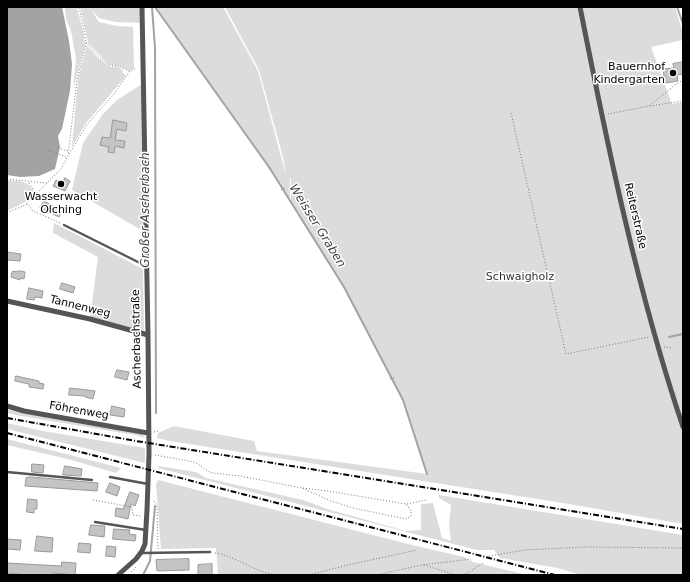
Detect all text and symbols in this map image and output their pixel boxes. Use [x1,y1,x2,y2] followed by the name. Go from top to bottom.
[593,60,665,86] place label: Bauernhof Kindergarten
[668,68,678,78] marker: Bauernhof Kindergarten
[139,152,153,268] water label: Großer Ascherbach
[56,179,66,189] marker: Wasserwacht Olching
[286,182,348,270] water label: Weisser Graben
[621,182,649,250] street label: Reiterstraße
[25,190,97,216] place label: Wasserwacht Olching
[486,270,554,284] park label: Schwaigholz
[130,289,144,389] street label: Ascherbachstraße
[48,293,112,321] street label: Tannenweg
[48,399,110,423] street label: Föhrenweg

